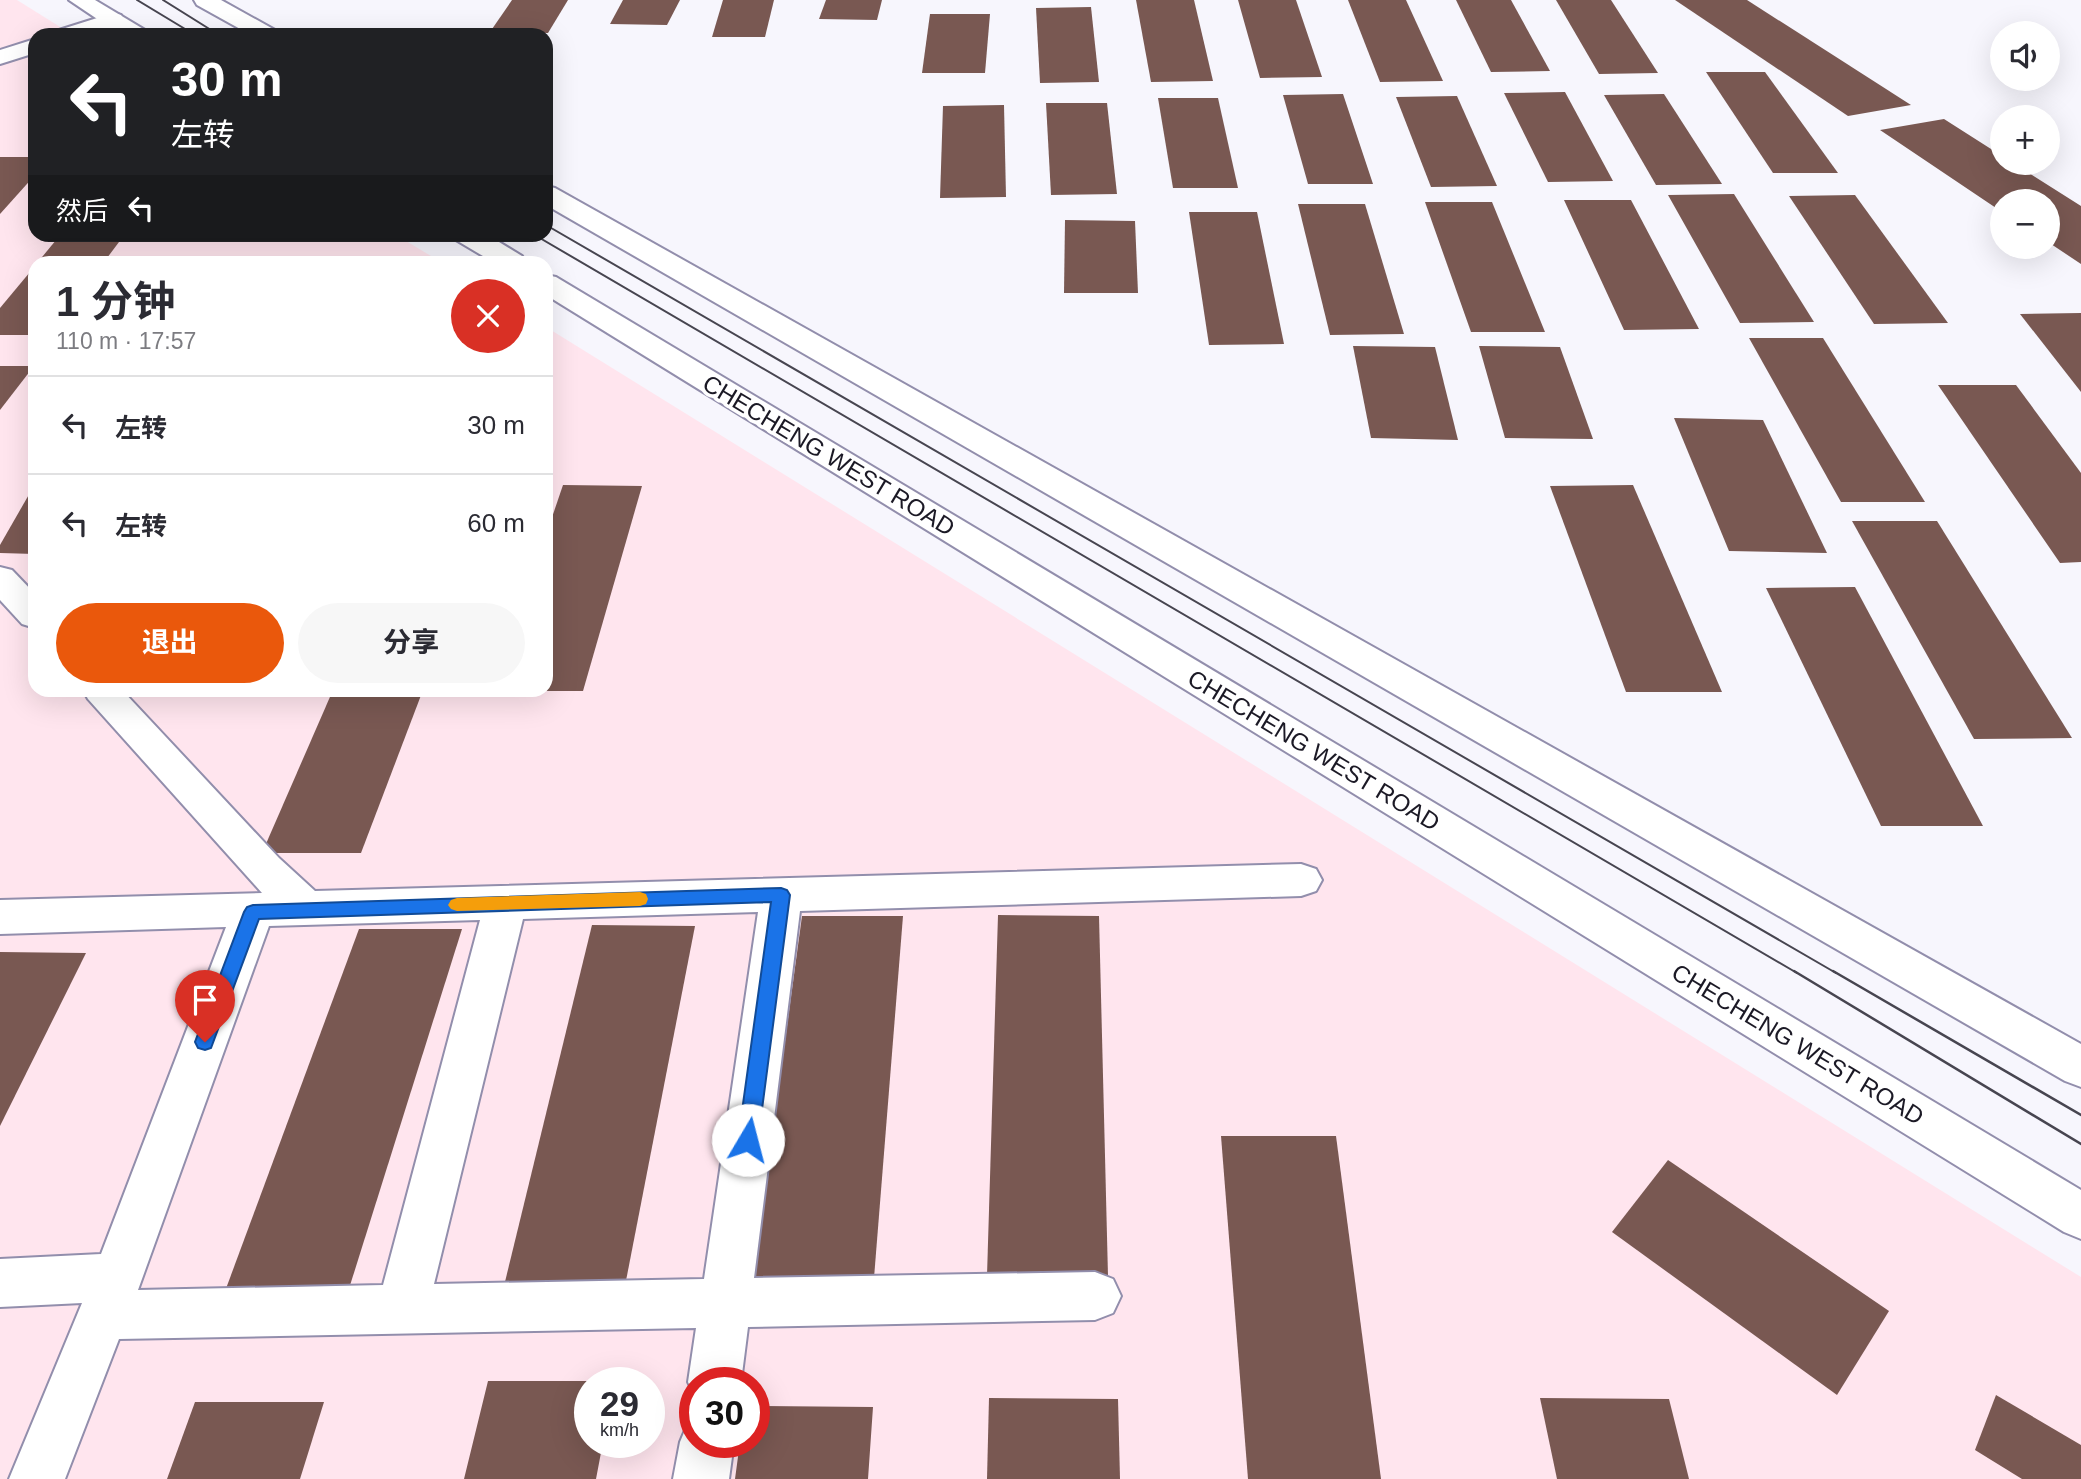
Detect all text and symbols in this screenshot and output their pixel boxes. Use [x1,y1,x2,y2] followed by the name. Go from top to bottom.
[1990,21,2060,259] map controls
[1990,21,2060,91] button: sound
[171,52,283,106] text: 30 m
[56,56,147,147] icon: left
[1990,105,2060,175] button: +
[171,117,235,153] text: 左转
[122,189,160,227] icon: left
[1990,189,2060,259] button: −
[56,196,108,226] text: 然后
[56,278,175,325] text: 1 分钟
[451,279,525,353] button: close
[56,328,196,354] text: 110 m · 17:57
[698,369,960,541] street label: CHECHENG WEST ROAD
[56,406,94,444] icon: left
[467,410,525,440] text: 30 m
[115,413,167,443] text: 左转
[56,504,94,542] icon: left
[467,508,525,538] text: 60 m
[115,511,167,541] text: 左转
[56,603,284,683] button: 退出
[298,603,525,683] button: 分享
[1183,664,1445,836] street label: CHECHENG WEST ROAD
[1667,958,1929,1130] street label: CHECHENG WEST ROAD
[175,970,235,1042] pin
[186,981,224,1019] icon: arrive
[711,1103,785,1177] position arrow
[679,1367,770,1458] speed limit sign: 30
[600,1384,639,1423] text: 29
[600,1420,639,1440] text: km/h

